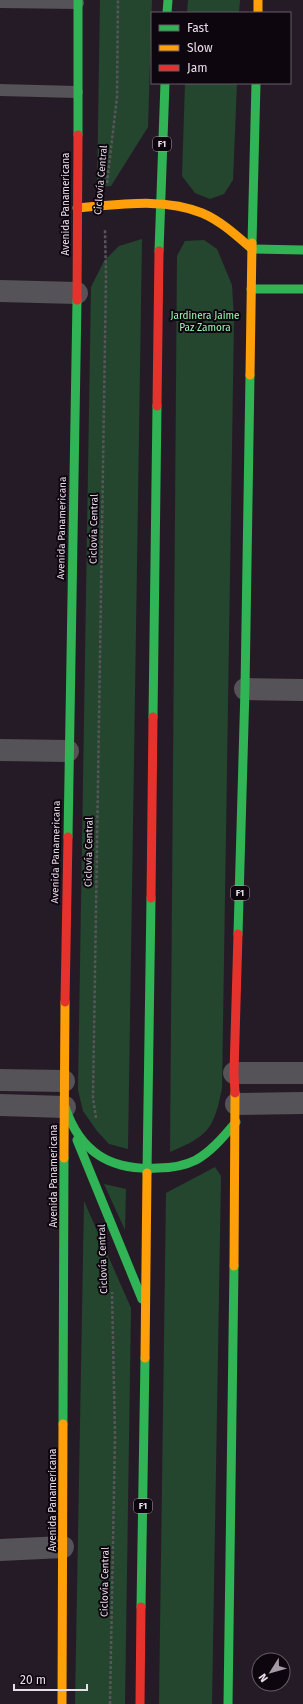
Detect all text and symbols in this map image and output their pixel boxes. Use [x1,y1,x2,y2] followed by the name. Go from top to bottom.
[151,12,291,84] legend
[187,21,209,35] text: Fast
[187,41,213,55] text: Slow
[187,61,207,75] text: Jam
[153,137,171,151] road number: F1
[91,145,110,215] street label: Ciclovía Central
[60,153,72,255] street label: Avenida Panamericana
[170,310,240,334] park label: Jardinera Jaime Paz Zamora
[55,476,69,580] street label: Avenida Panamericana
[86,494,101,564] street label: Ciclovía Central
[49,800,63,904] street label: Avenida Panamericana
[81,817,96,887] street label: Ciclovía Central
[231,886,249,900] road number: F1
[48,1125,60,1227] street label: Avenida Panamericana
[95,1224,110,1294] street label: Ciclovía Central
[47,1449,59,1551] street label: Avenida Panamericana
[134,1499,152,1513] road number: F1
[97,1547,112,1617] street label: Ciclovía Central
[251,1652,291,1692] north arrow
[14,1666,87,1692] scale bar
[256,1671,271,1685] text: N
[20,1673,46,1687] text: 20 m

